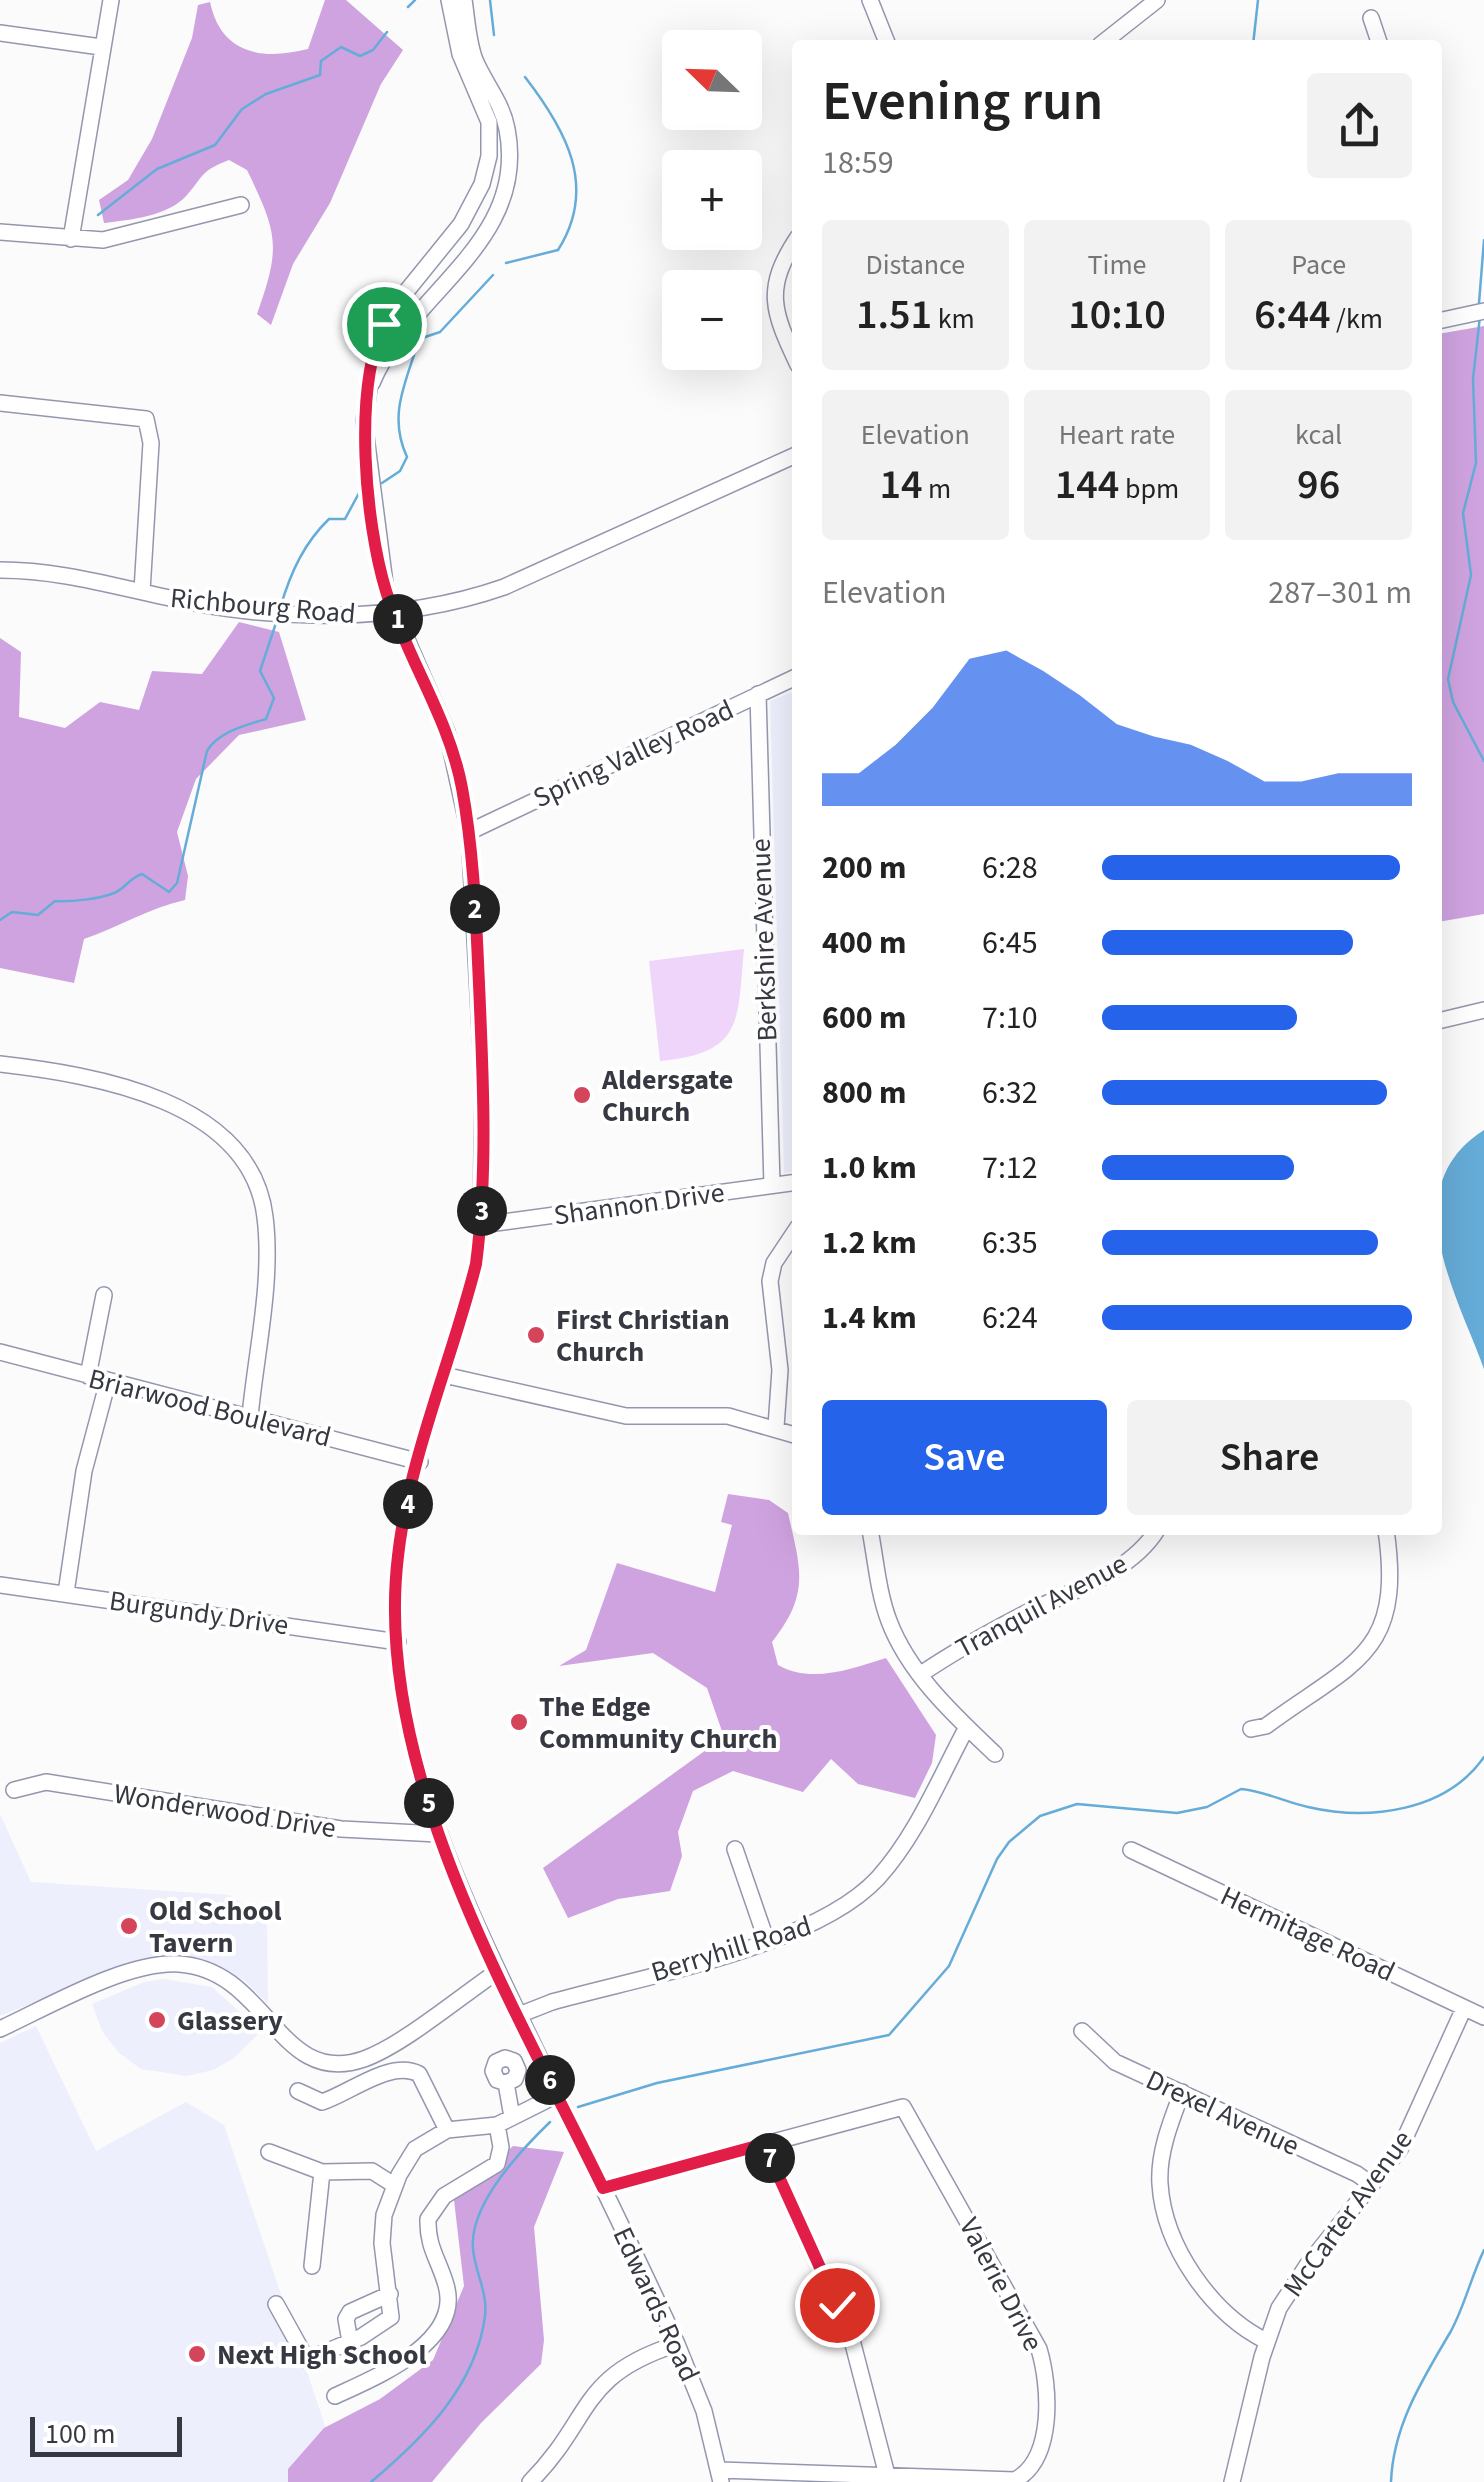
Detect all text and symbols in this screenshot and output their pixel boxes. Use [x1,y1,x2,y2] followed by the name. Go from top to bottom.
[662,30,762,130] north arrow
[662,30,762,370] map controls
[822,63,1103,141] text: Evening run
[1307,73,1412,178] button: share
[822,140,894,186] text: 18:59
[662,150,762,250] button: +
[866,245,965,285] text: Distance
[1087,245,1146,285] text: Time
[1291,245,1346,285] text: Pace
[662,270,762,370] button: −
[342,282,427,367] pin
[856,285,932,345] text: 1.51
[1068,285,1166,345] text: 10:10
[1254,285,1331,345] text: 6:44
[357,297,412,352] icon: arrive
[932,299,975,339] text: km
[1331,299,1383,339] text: /km
[861,415,970,455] text: Elevation
[1059,415,1175,455] text: Heart rate
[1295,415,1342,455] text: kcal
[879,455,922,515] text: 14
[1055,455,1119,515] text: 144
[1297,455,1340,515] text: 96
[922,469,951,509] text: m
[1119,469,1179,509] text: bpm
[822,570,947,616] text: Elevation
[1268,570,1412,616] text: 287–301 m
[169,578,357,634] street label: Richbourg Road
[373,594,423,644] pin: 1
[391,599,405,639] text: 1
[527,690,740,818] street label: Spring Valley Road
[740,838,788,1042] street label: Berkshire Avenue
[822,845,907,891] text: 200 m
[982,845,1038,891] text: 6:28
[450,884,500,934] pin: 2
[468,889,482,929] text: 2
[822,920,907,966] text: 400 m
[982,920,1038,966] text: 6:45
[822,995,907,1041] text: 600 m
[982,995,1038,1041] text: 7:10
[601,1060,733,1132] place label: Aldersgate Church
[822,1070,907,1116] text: 800 m
[982,1070,1038,1116] text: 6:32
[571,1084,593,1106] marker: Aldersgate Church
[822,1145,917,1191] text: 1.0 km
[982,1145,1038,1191] text: 7:12
[551,1172,727,1236] street label: Shannon Drive
[457,1186,507,1236] pin: 3
[475,1191,489,1231] text: 3
[822,1220,917,1266] text: 1.2 km
[982,1220,1038,1266] text: 6:35
[822,1295,917,1341] text: 1.4 km
[982,1295,1038,1341] text: 6:24
[556,1300,730,1372] place label: First Christian Church
[525,1324,547,1346] marker: First Christian Church
[84,1358,335,1457] street label: Briarwood Boulevard
[822,1400,1107,1515] button: Save
[1127,1400,1412,1515] button: Share
[383,1479,433,1529] pin: 4
[401,1484,415,1524] text: 4
[949,1544,1134,1668] street label: Tranquil Avenue
[107,1581,291,1645] street label: Burgundy Drive
[539,1687,778,1759] place label: The Edge Community Church
[508,1711,530,1733] marker: The Edge Community Church
[111,1774,339,1848] street label: Wonderwood Drive
[404,1778,454,1828] pin: 5
[422,1783,436,1823] text: 5
[1214,1876,1401,1992] street label: Hermitage Road
[149,1891,282,1963] place label: Old School Tavern
[646,1906,816,1992] street label: Berryhill Road
[118,1915,140,1937] marker: Old School Tavern
[177,2001,283,2041] place label: Glassery
[146,2009,168,2031] marker: Glassery
[525,2055,575,2105] pin: 6
[543,2060,557,2100] text: 6
[1139,2060,1306,2166] street label: Drexel Avenue
[1274,2122,1422,2305] street label: McCarter Avenue
[745,2133,795,2183] pin: 7
[763,2138,777,2178] text: 7
[949,2211,1053,2358] street label: Valerie Drive
[603,2221,709,2388] street label: Edwards Road
[795,2263,880,2348] pin
[810,2278,865,2333] icon: check
[217,2335,426,2375] place label: Next High School
[186,2343,208,2365] marker: Next High School
[30,2412,182,2456] scale bar
[45,2414,116,2454] text: 100 m

